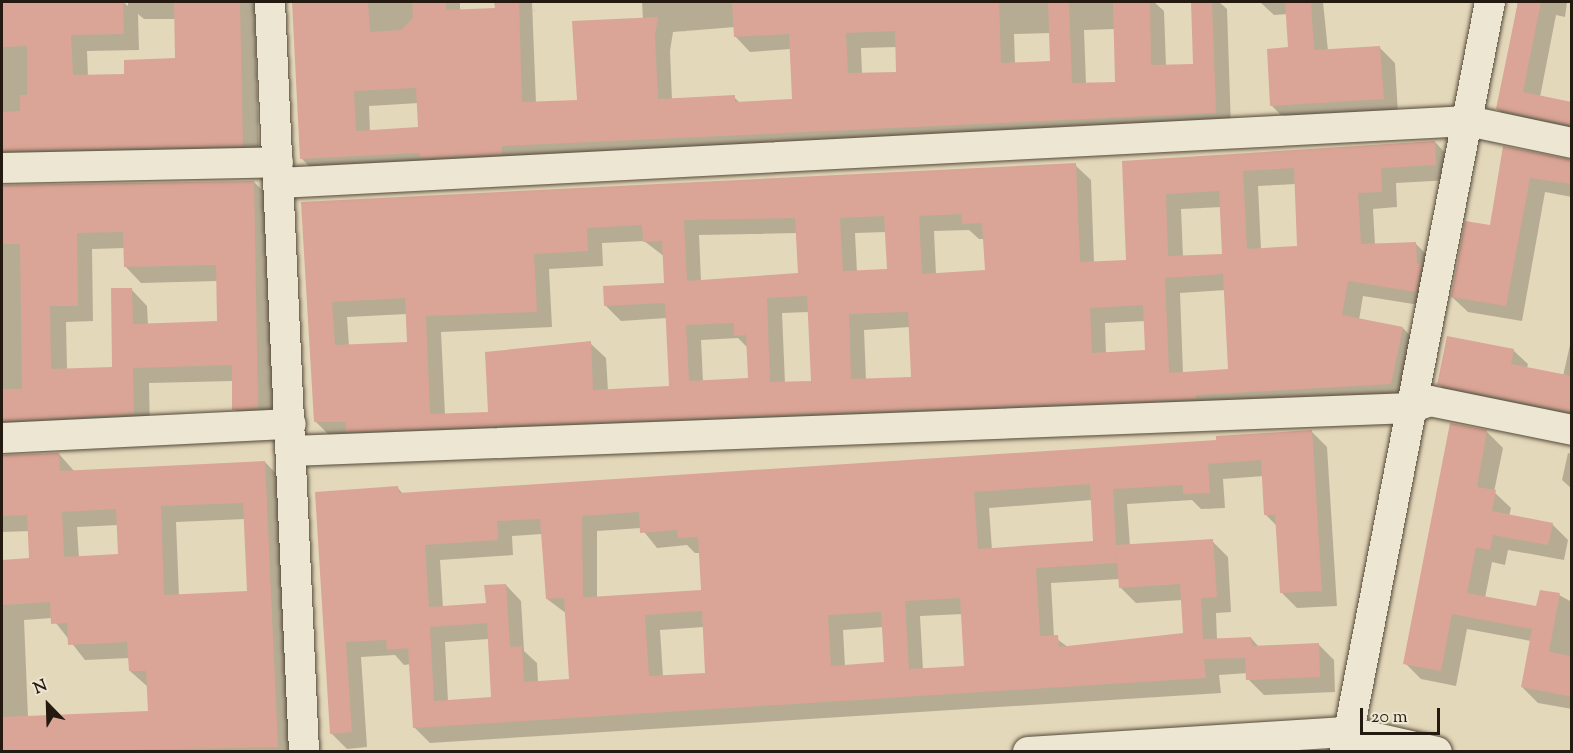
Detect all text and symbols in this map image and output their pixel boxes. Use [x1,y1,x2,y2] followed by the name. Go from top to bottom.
[18,675,78,735] north arrow
[30,675,51,701] text: N
[1363,696,1442,734] scale bar
[1371,705,1408,731] text: 20 m

